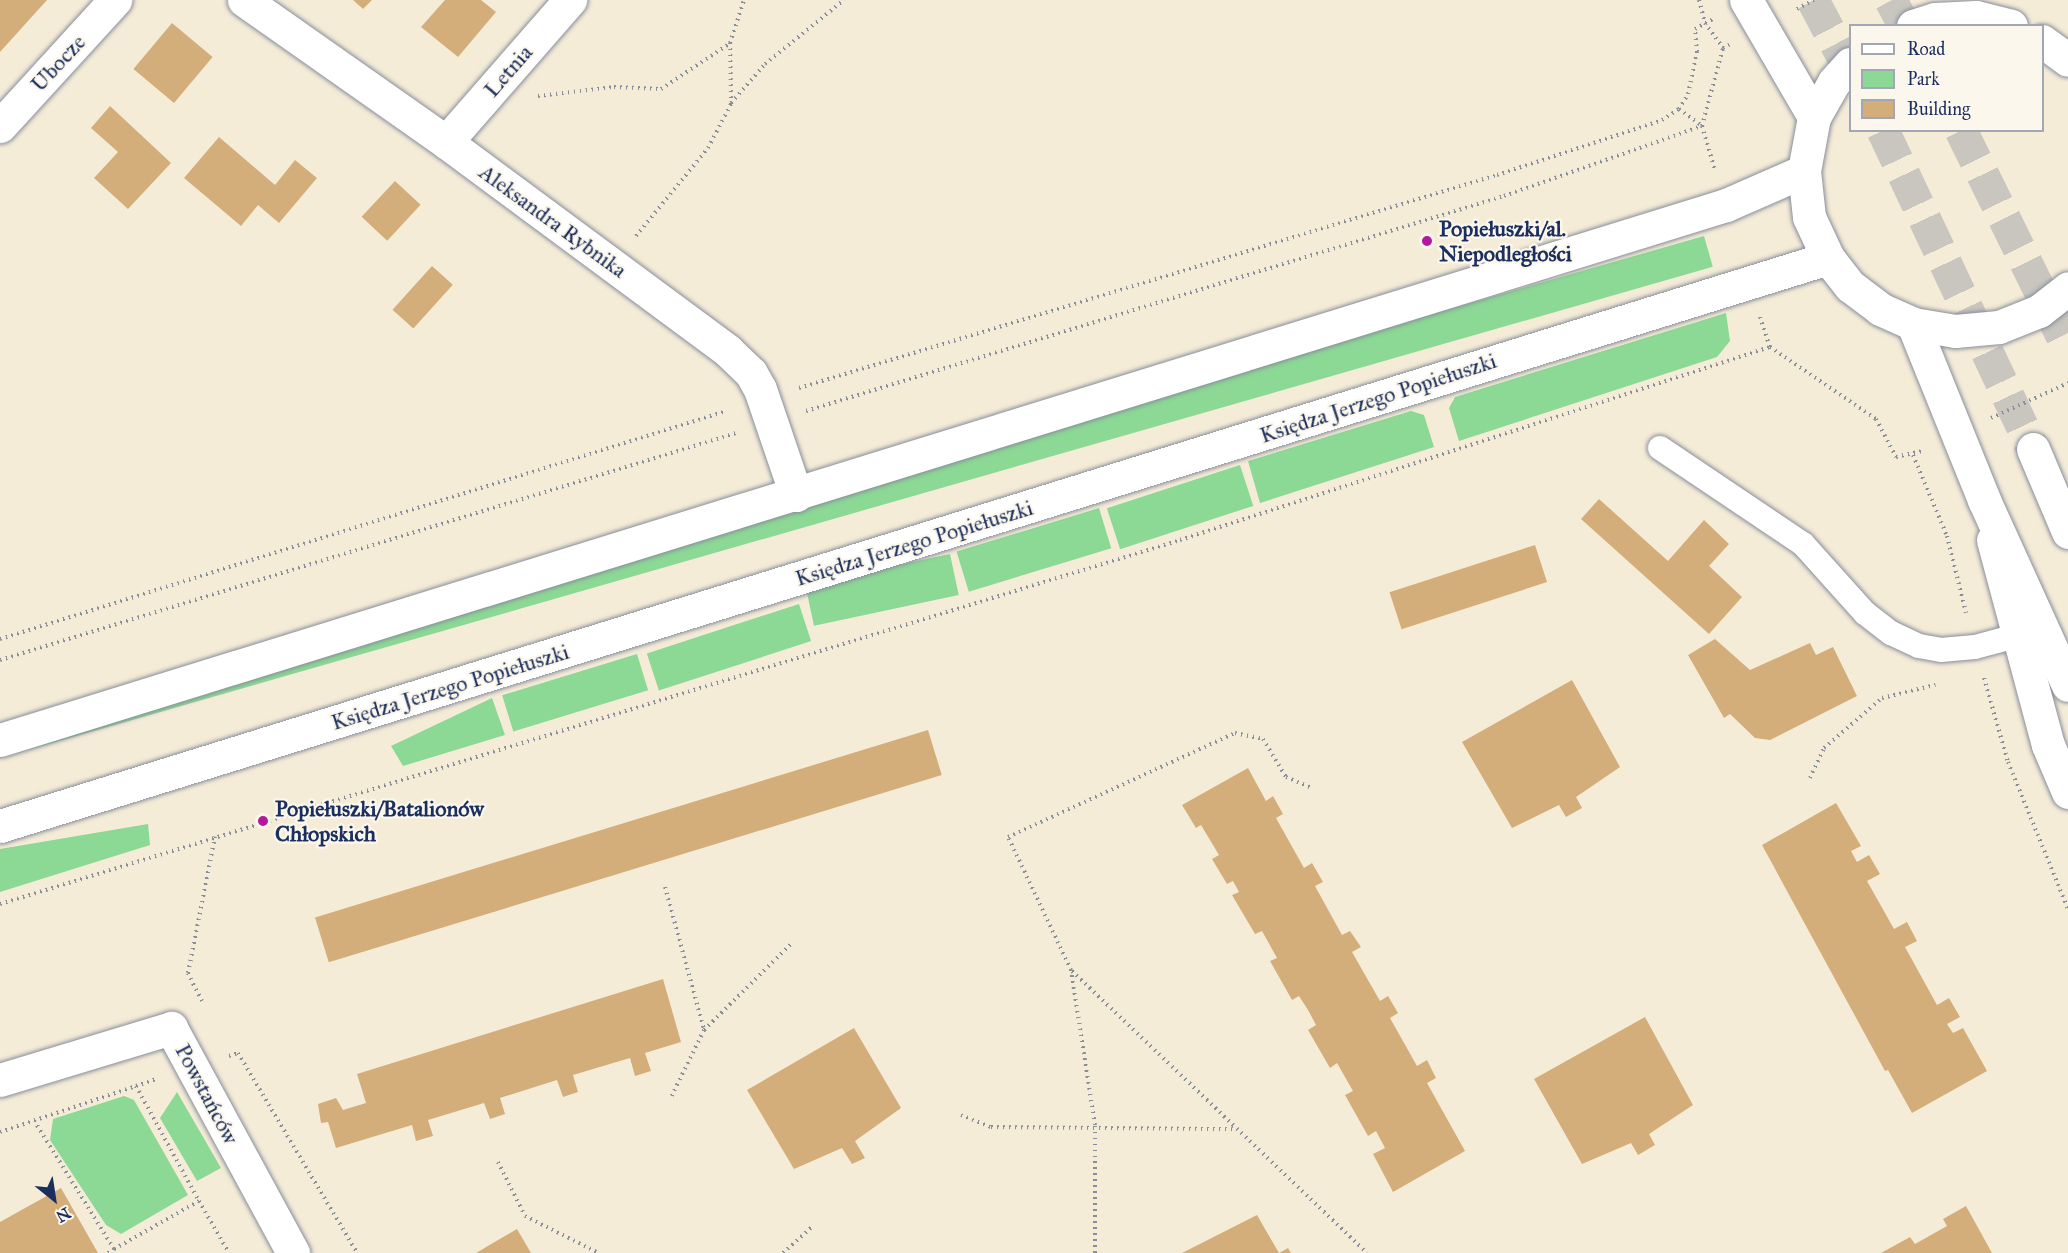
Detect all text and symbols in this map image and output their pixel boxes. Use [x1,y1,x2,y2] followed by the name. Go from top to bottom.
[1849,24,2044,132] legend
[25,29,91,97] street label: Ubocze
[1907,38,1945,60] text: Road
[478,40,538,102] street label: Letnia
[1907,68,1940,90] text: Park
[1907,98,1970,120] text: Building
[474,159,632,283] street label: Aleksandra Rybnika
[1439,215,1572,266] place label: Popiełuszki/al. Niepodległości
[1420,234,1434,248] marker: Popiełuszki/al. Niepodległości
[1256,347,1500,449] street label: Księdza Jerzego Popiełuszki
[792,494,1036,592] street label: Księdza Jerzego Popiełuszki
[328,638,572,736] street label: Księdza Jerzego Popiełuszki
[275,795,484,846] place label: Popiełuszki/Batalionów Chłopskich
[256,814,270,828] marker: Popiełuszki/Batalionów Chłopskich
[170,1039,244,1149] street label: Powstańców
[24,1169,84,1229] north arrow
[53,1203,74,1227] text: N

